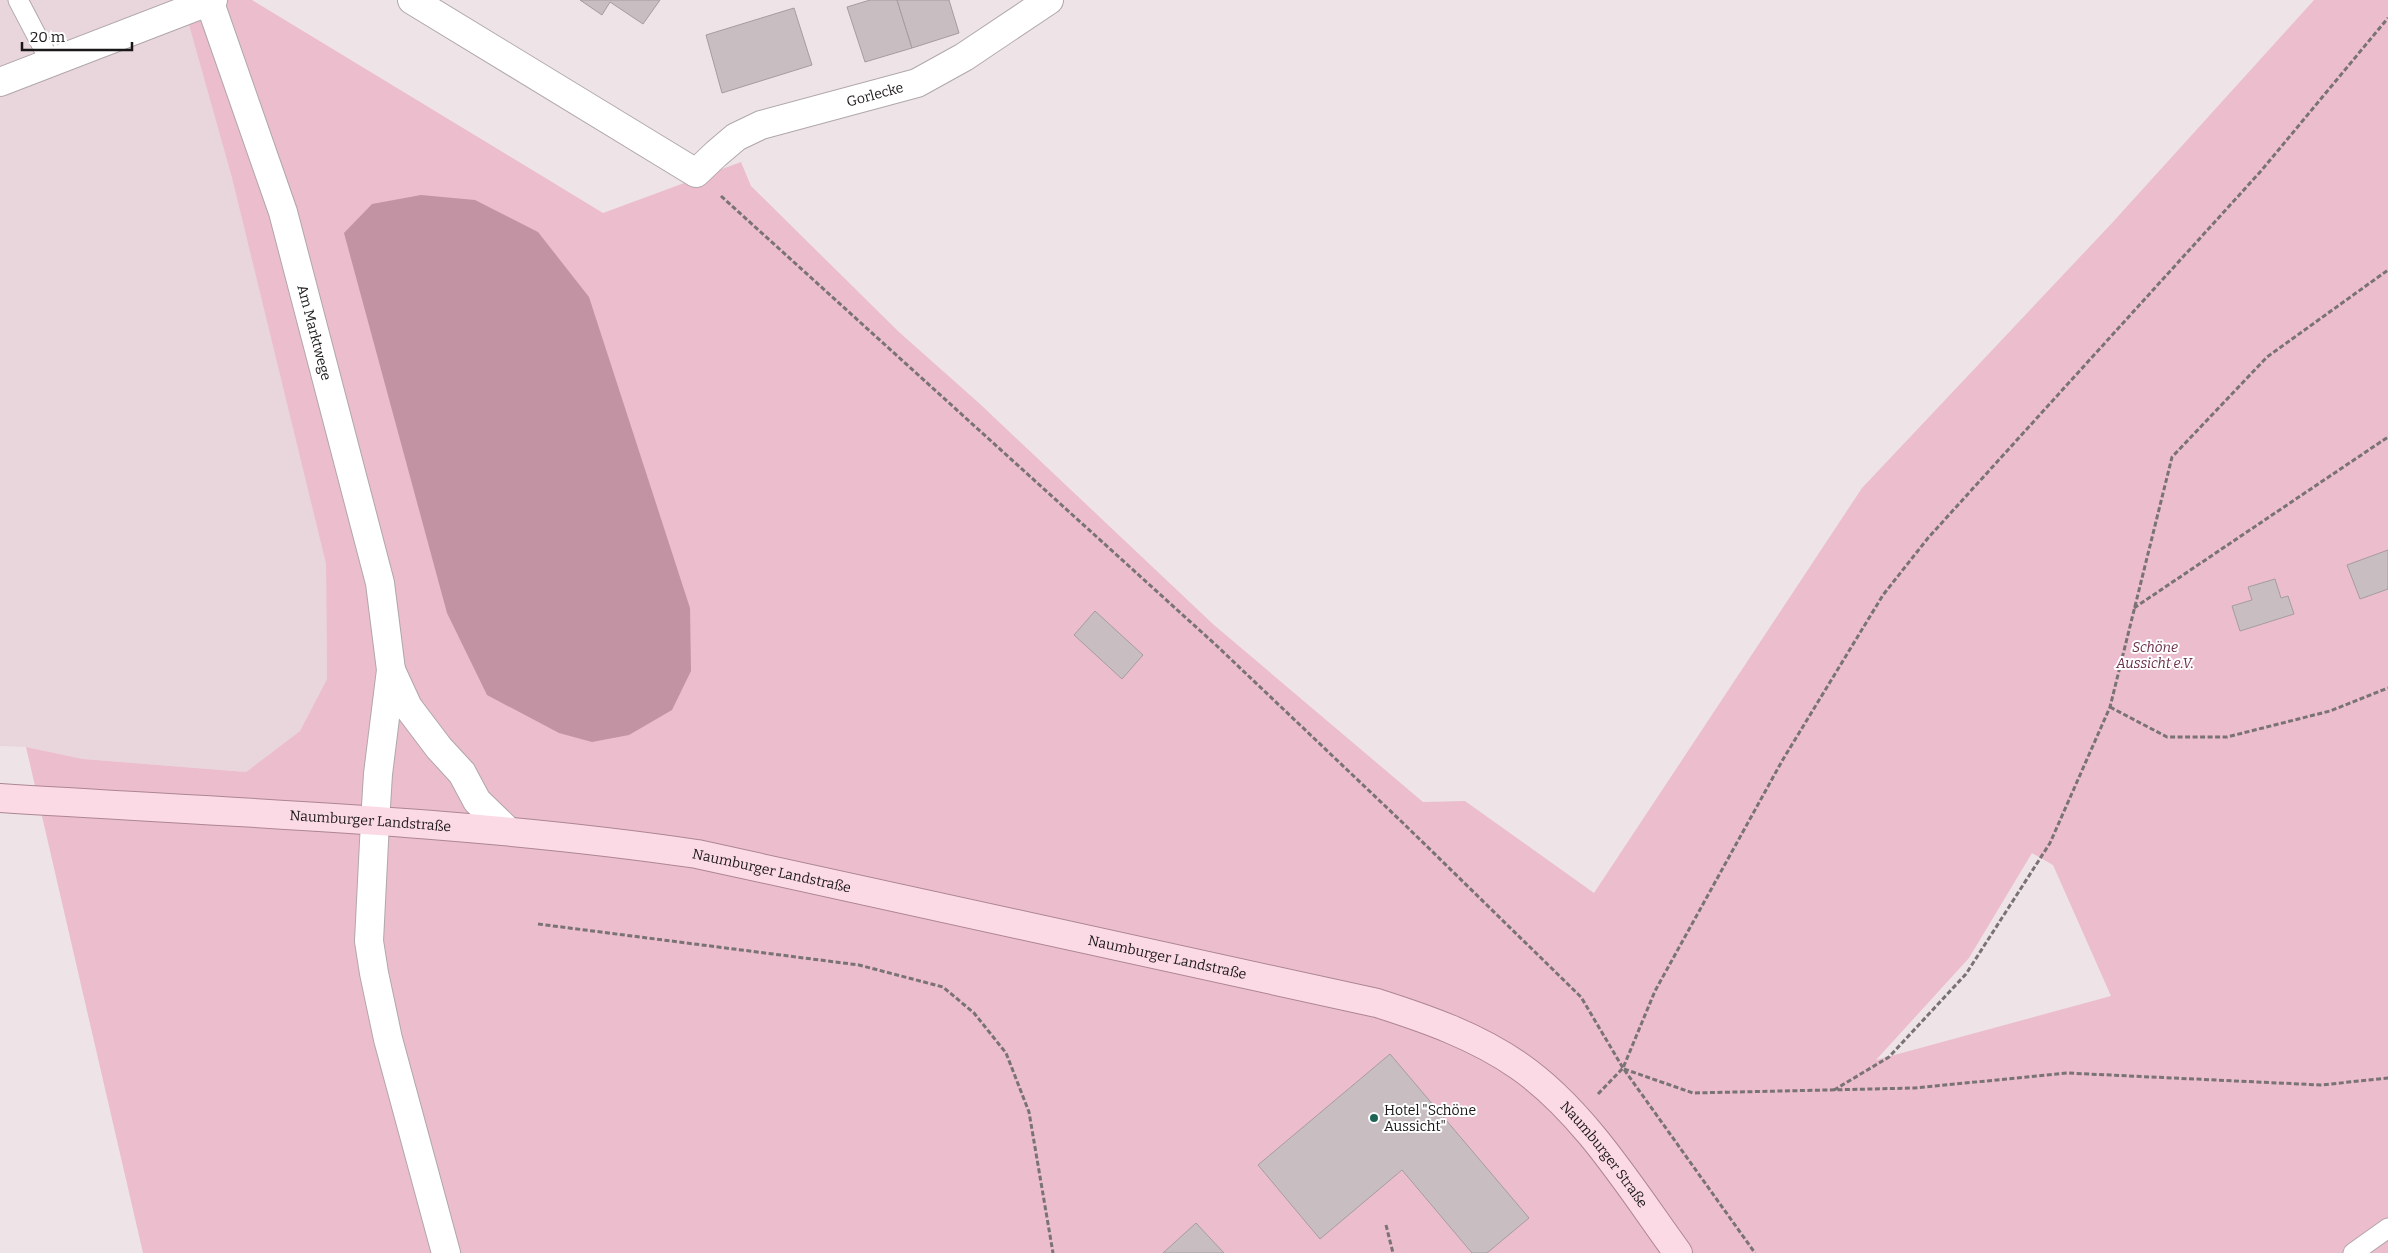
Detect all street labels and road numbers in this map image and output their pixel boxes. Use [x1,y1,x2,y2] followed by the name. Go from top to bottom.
[845,79,905,110] street label: Gorlecke
[294,283,335,382] street label: Am Marktwege
[289,807,452,835] street label: Naumburger Landstraße
[691,845,853,896] street label: Naumburger Landstraße
[1086,931,1248,983] street label: Naumburger Landstraße
[1557,1098,1652,1211] street label: Naumburger Straße

